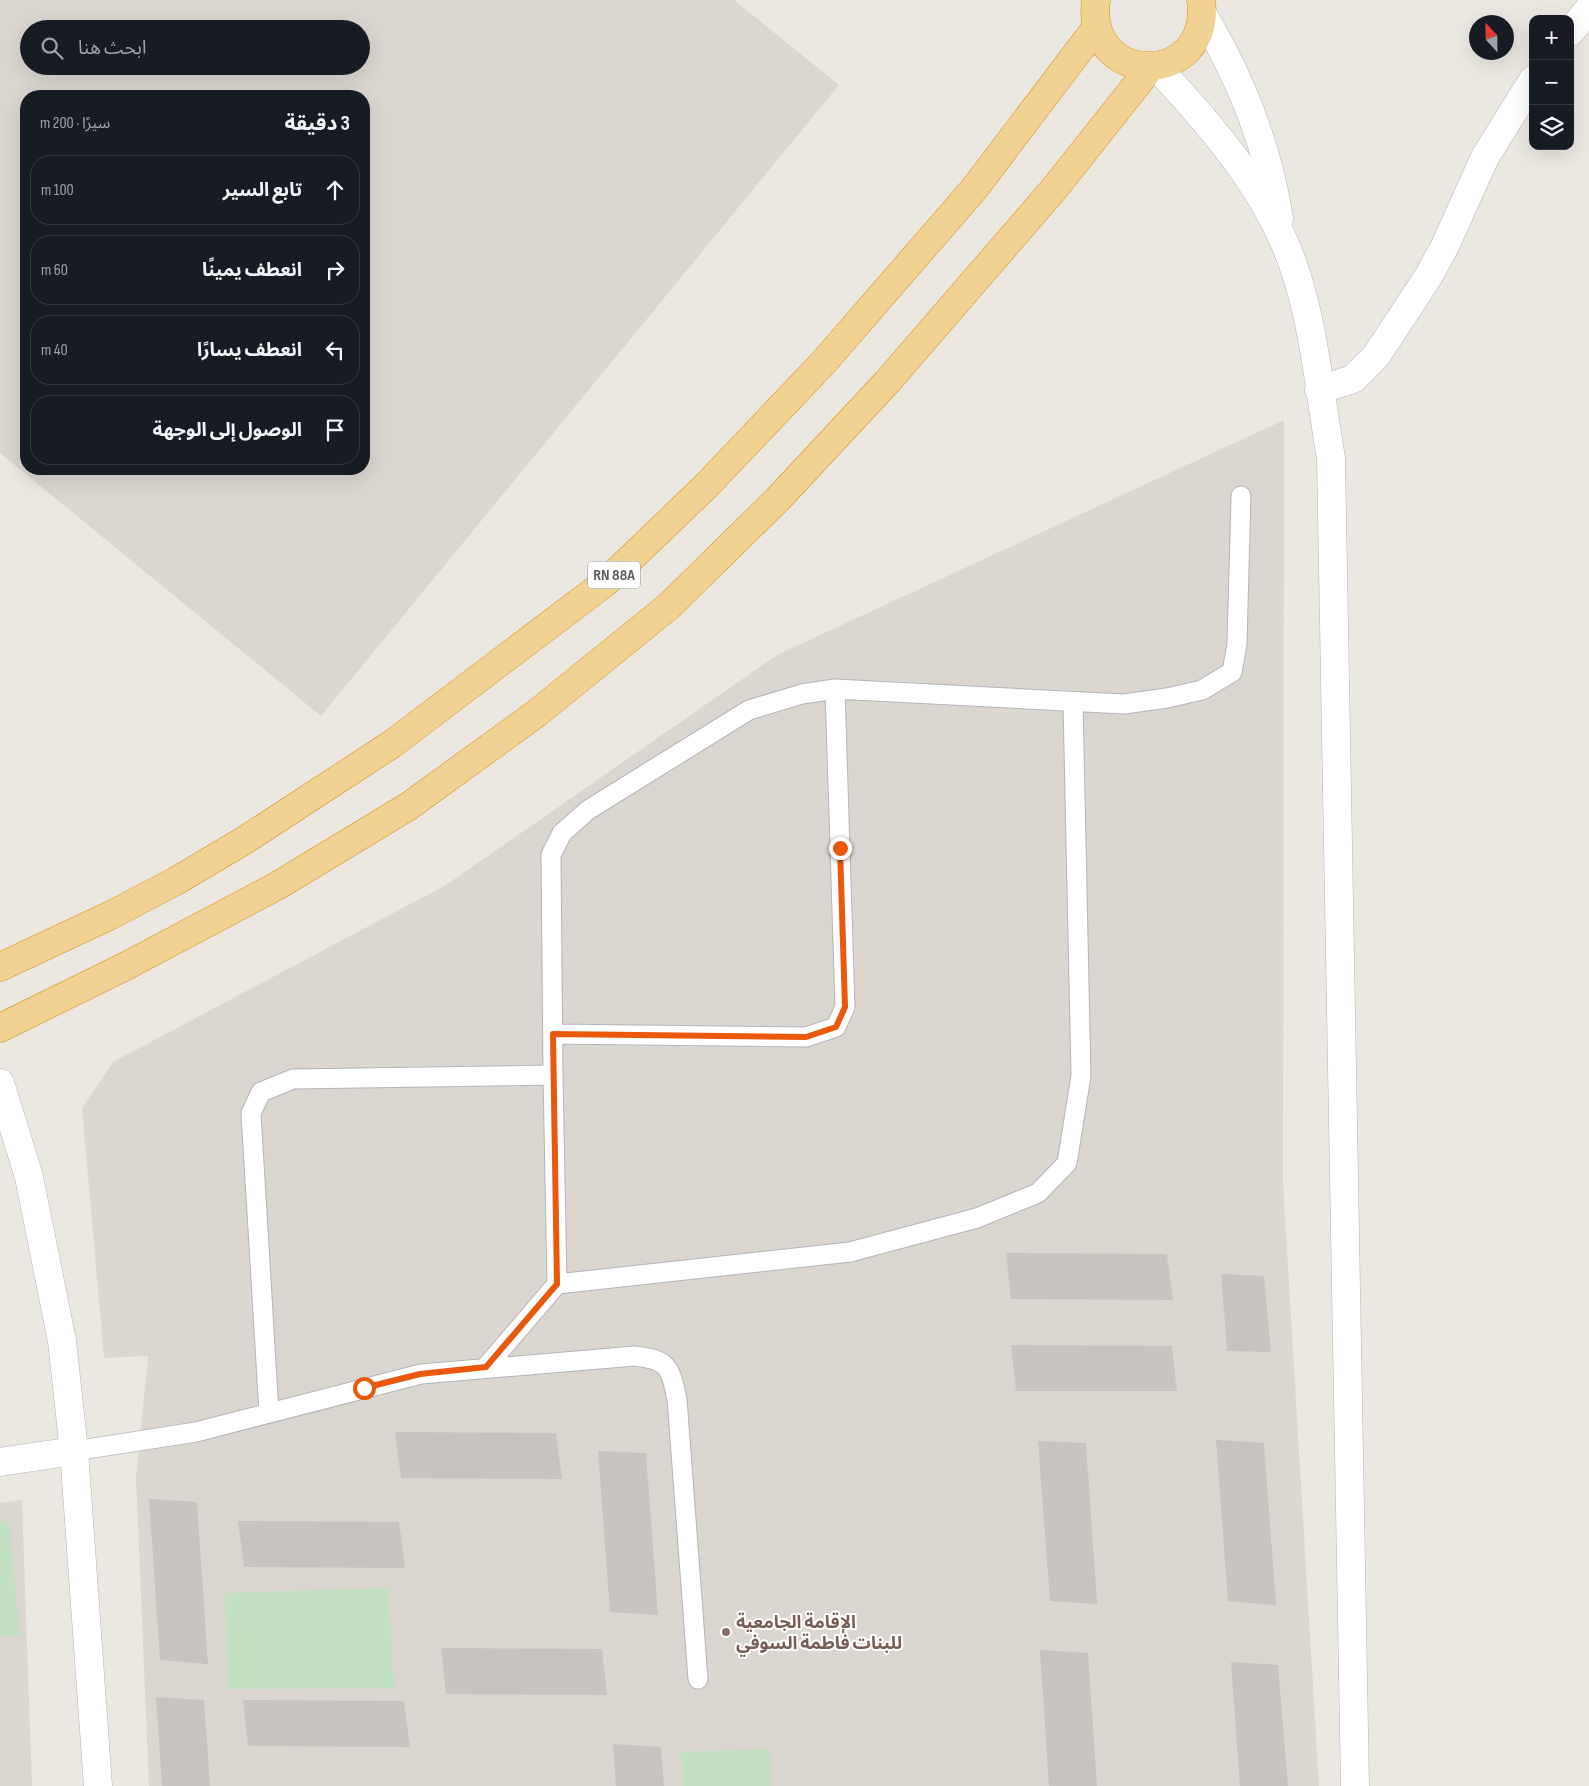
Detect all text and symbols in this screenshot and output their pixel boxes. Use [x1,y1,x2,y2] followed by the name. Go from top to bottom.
[1469,15,1514,60] north arrow
[1529,15,1574,150] map controls
[1529,15,1574,60] button: +
[20,20,370,75] search box
[38,34,66,62] icon: search
[78,37,146,60] text: ابحث هنا
[1529,60,1574,105] button: −
[1529,105,1574,150] button: layers
[284,111,350,136] text: 3 دقيقة
[40,114,110,133] text: سيرًا · 200 m
[321,176,349,204] icon: ahead
[223,179,302,202] text: تابع السير
[41,181,74,200] text: 100 m
[321,256,349,284] icon: right
[202,259,302,282] text: انعطف يمينًا
[41,261,68,280] text: 60 m
[321,336,349,364] icon: left
[197,339,302,362] text: انعطف يسارًا
[41,341,68,360] text: 40 m
[321,416,349,444] icon: arrive
[153,419,302,442] text: الوصول إلى الوجهة
[588,562,640,588] road number: RN 88A
[829,837,852,860] route end
[353,1377,376,1400] route start
[736,1612,902,1657] place label: الإقامة الجامعية للبنات فاطمة السوفي
[720,1626,732,1638] marker: الإقامة الجامعية للبنات فاطمة السوفي

